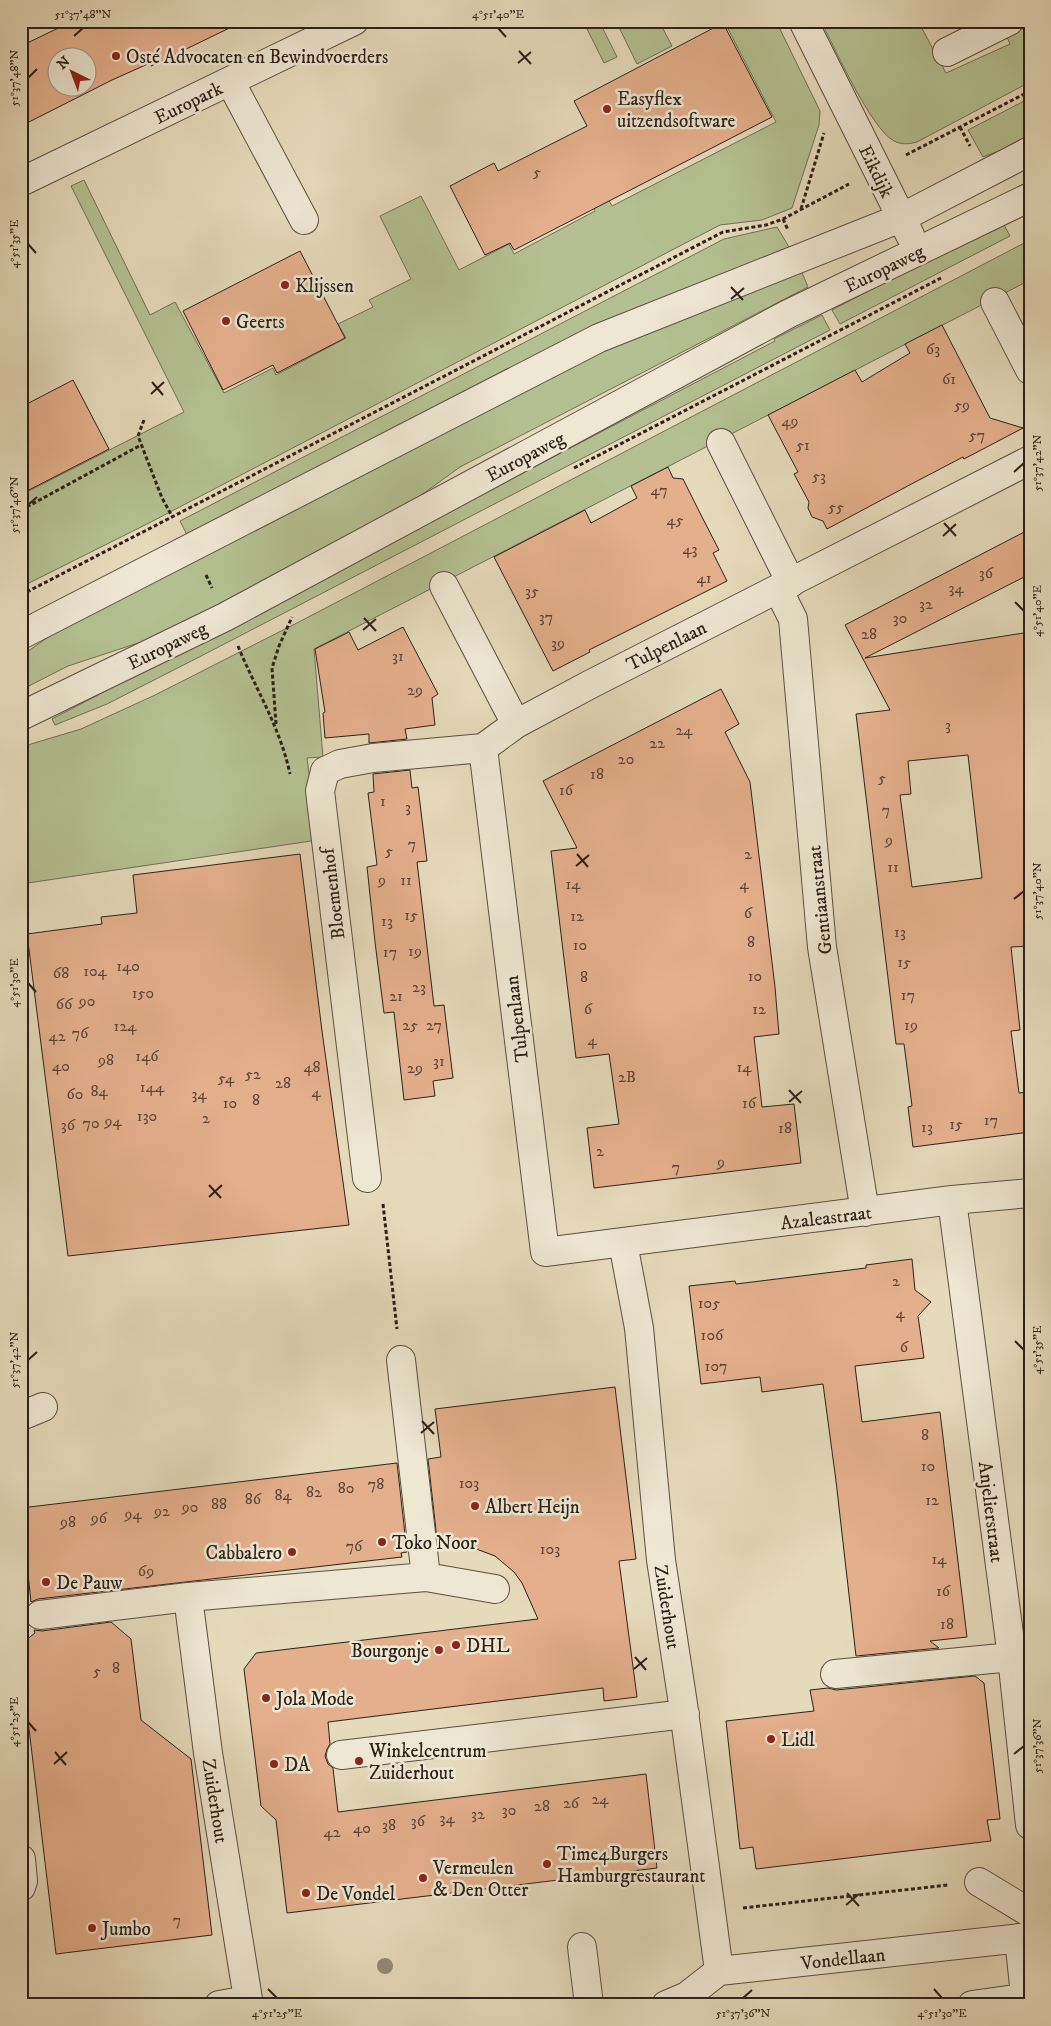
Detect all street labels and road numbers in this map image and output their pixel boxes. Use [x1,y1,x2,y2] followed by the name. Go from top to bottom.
[151,77,227,130] street label: Europark
[853,141,899,202] street label: Eikdijk
[841,240,929,298] street label: Europaweg
[482,427,570,488] street label: Europaweg
[623,616,711,676] street label: Tulpenlaan
[124,617,212,675] street label: Europaweg
[316,844,350,941] street label: Bloemenhof
[803,844,838,956] street label: Gentiaanstraat
[501,974,534,1063] street label: Tulpenlaan
[779,1201,873,1235] street label: Azaleastraat
[973,1460,1008,1564] street label: Anjelierstraat
[649,1563,685,1651] street label: Zuiderhout
[197,1757,233,1845] street label: Zuiderhout
[799,1944,887,1975] street label: Vondellaan

